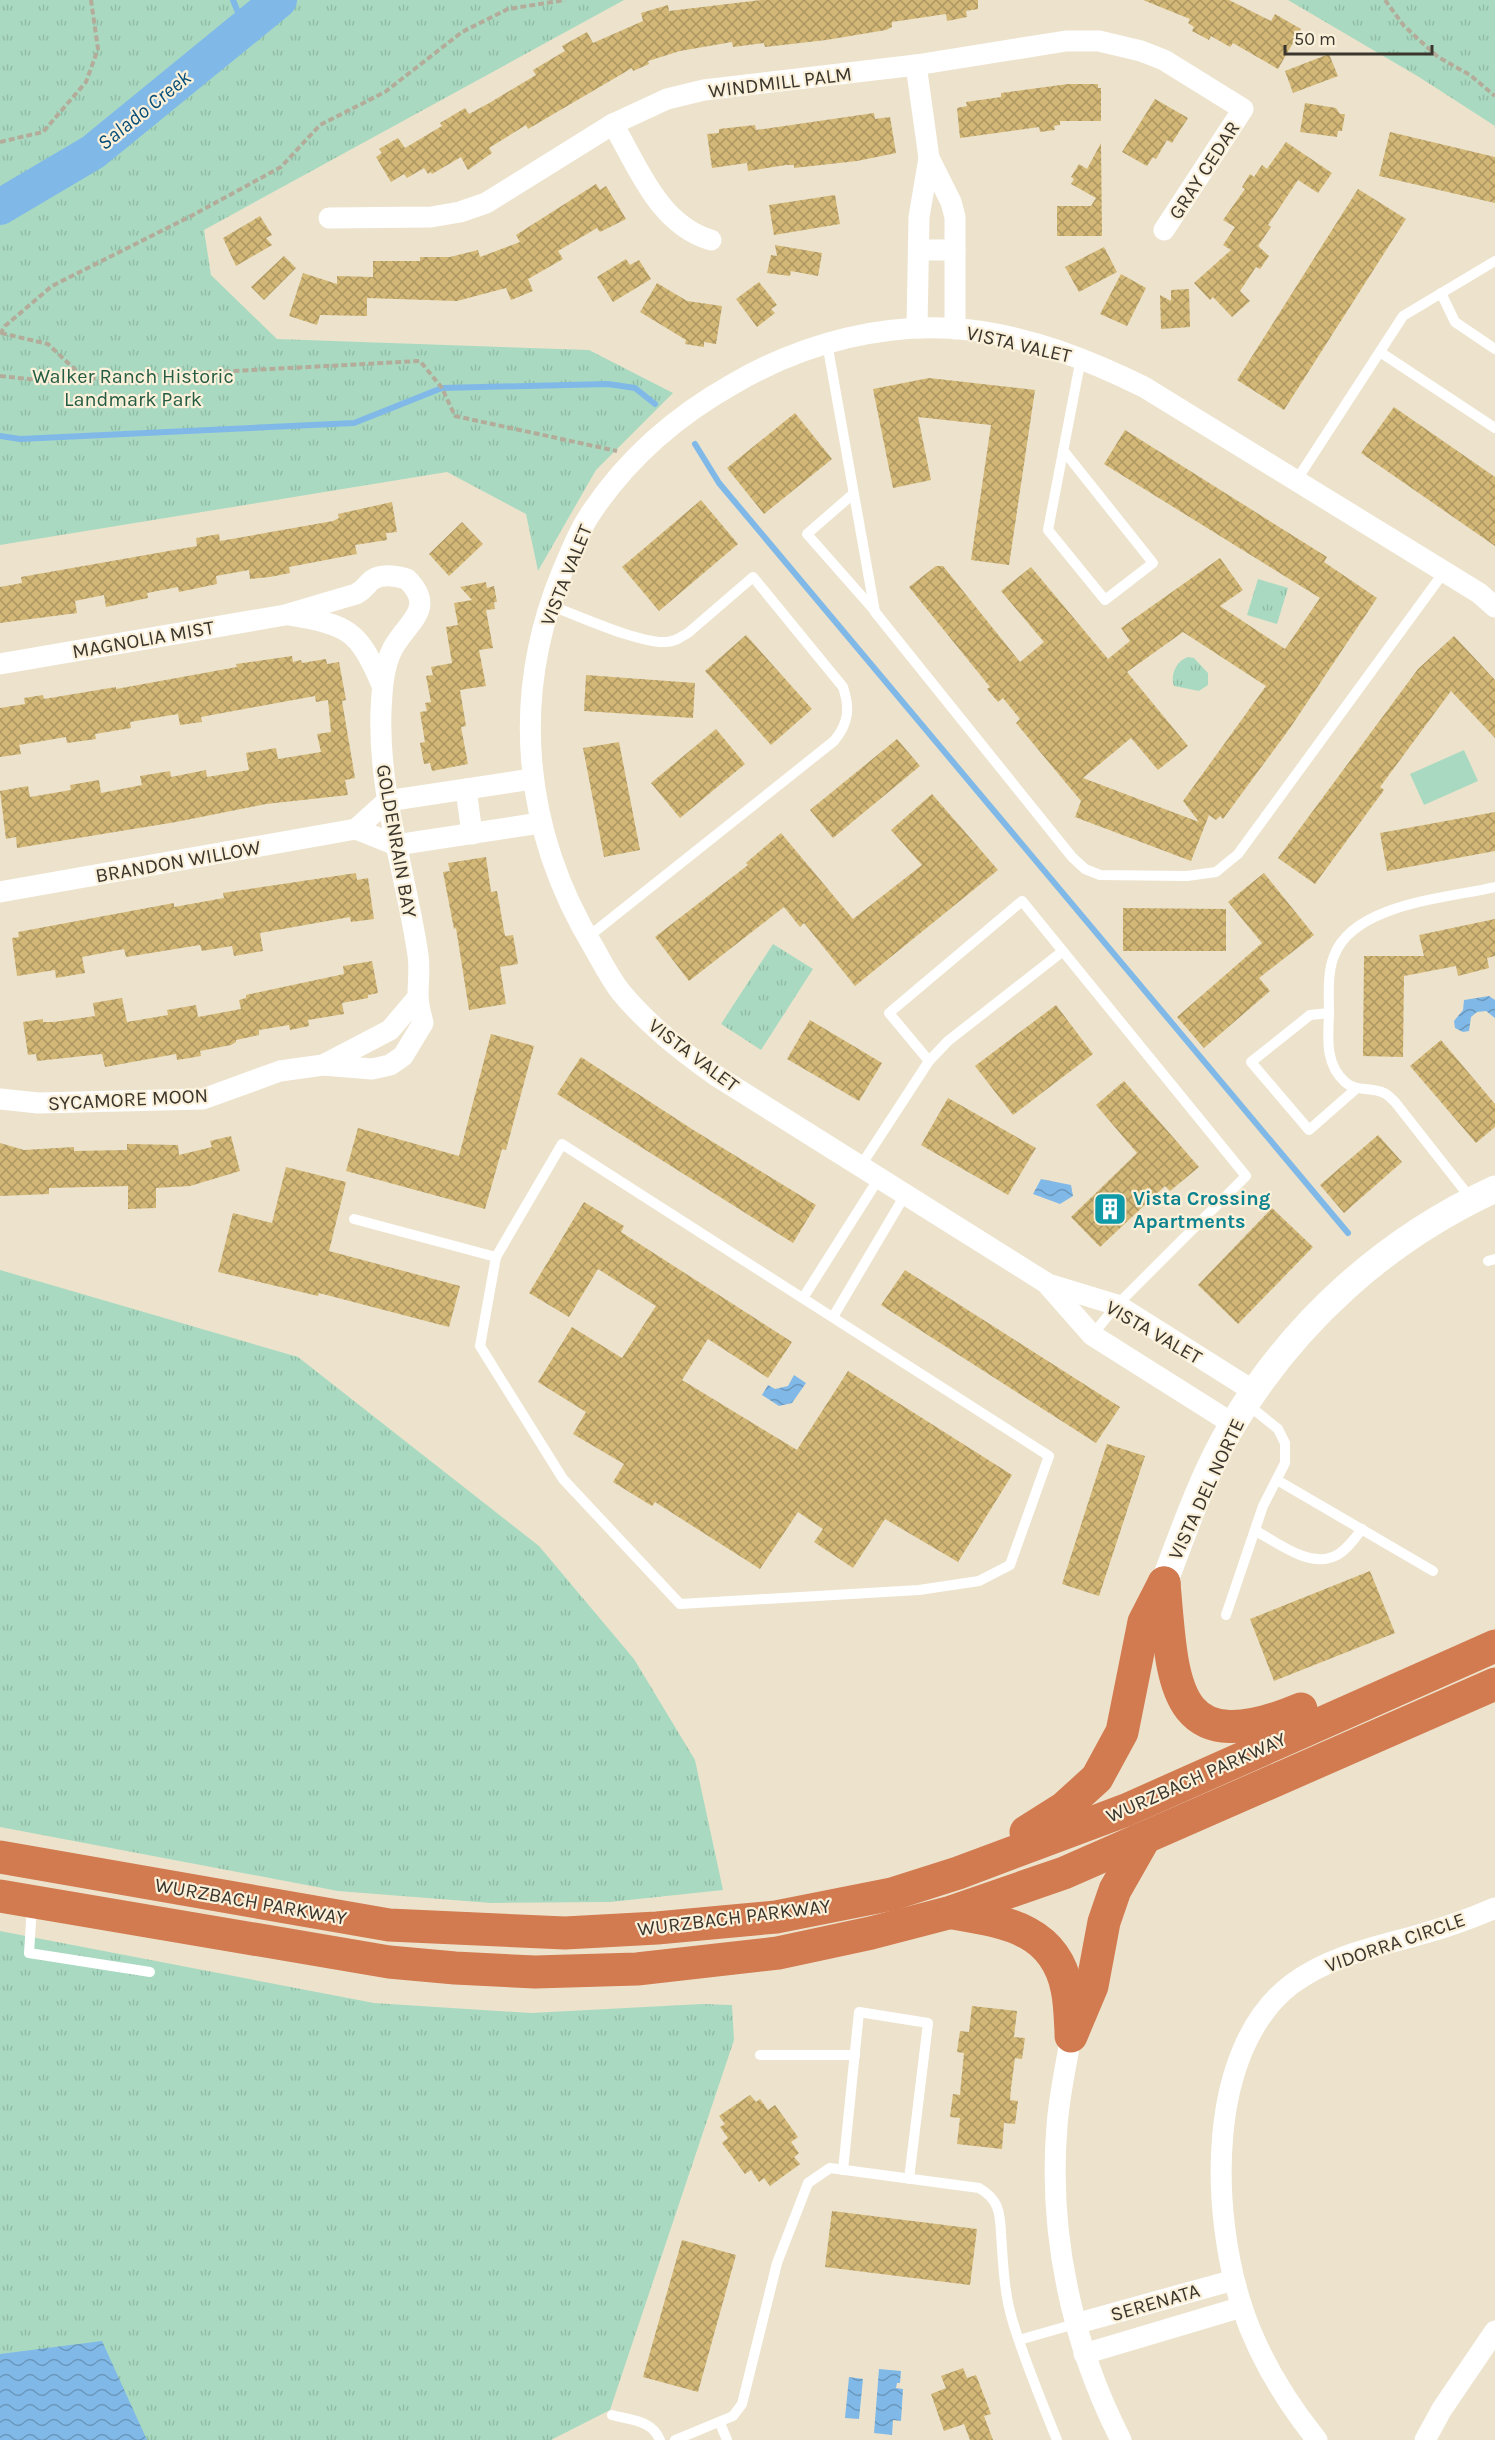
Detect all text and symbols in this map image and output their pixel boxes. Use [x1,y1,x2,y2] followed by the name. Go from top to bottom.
[1285,18,1432,56] scale bar
[1294,28,1336,50] text: 50 m
[707,62,853,103] street label: WINDMILL PALM
[93,65,196,155] water label: Salado Creek
[1164,117,1245,224] street label: GRAY CEDAR
[964,321,1074,368] street label: VISTA VALET
[32,365,234,411] park label: Walker Ranch Historic Landmark Park
[536,521,597,629] street label: VISTA VALET
[70,616,216,663] street label: MAGNOLIA MIST
[372,763,421,920] street label: GOLDENRAIN BAY
[94,836,263,887] street label: BRANDON WILLOW
[644,1014,743,1097] street label: VISTA VALET
[47,1084,209,1115] street label: SYCAMORE MOON
[1133,1187,1271,1233] place label: Vista Crossing Apartments
[1092,1191,1128,1227] building icon: Vista Crossing Apartments
[1102,1296,1206,1369] street label: VISTA VALET
[1164,1415,1249,1563] street label: VISTA DEL NORTE
[1103,1727,1290,1828] street label: WURZBACH PARKWAY
[153,1873,349,1930] street label: WURZBACH PARKWAY
[636,1894,832,1941] street label: WURZBACH PARKWAY
[1322,1908,1468,1977] street label: VIDORRA CIRCLE
[1108,2279,1202,2326] street label: SERENATA

